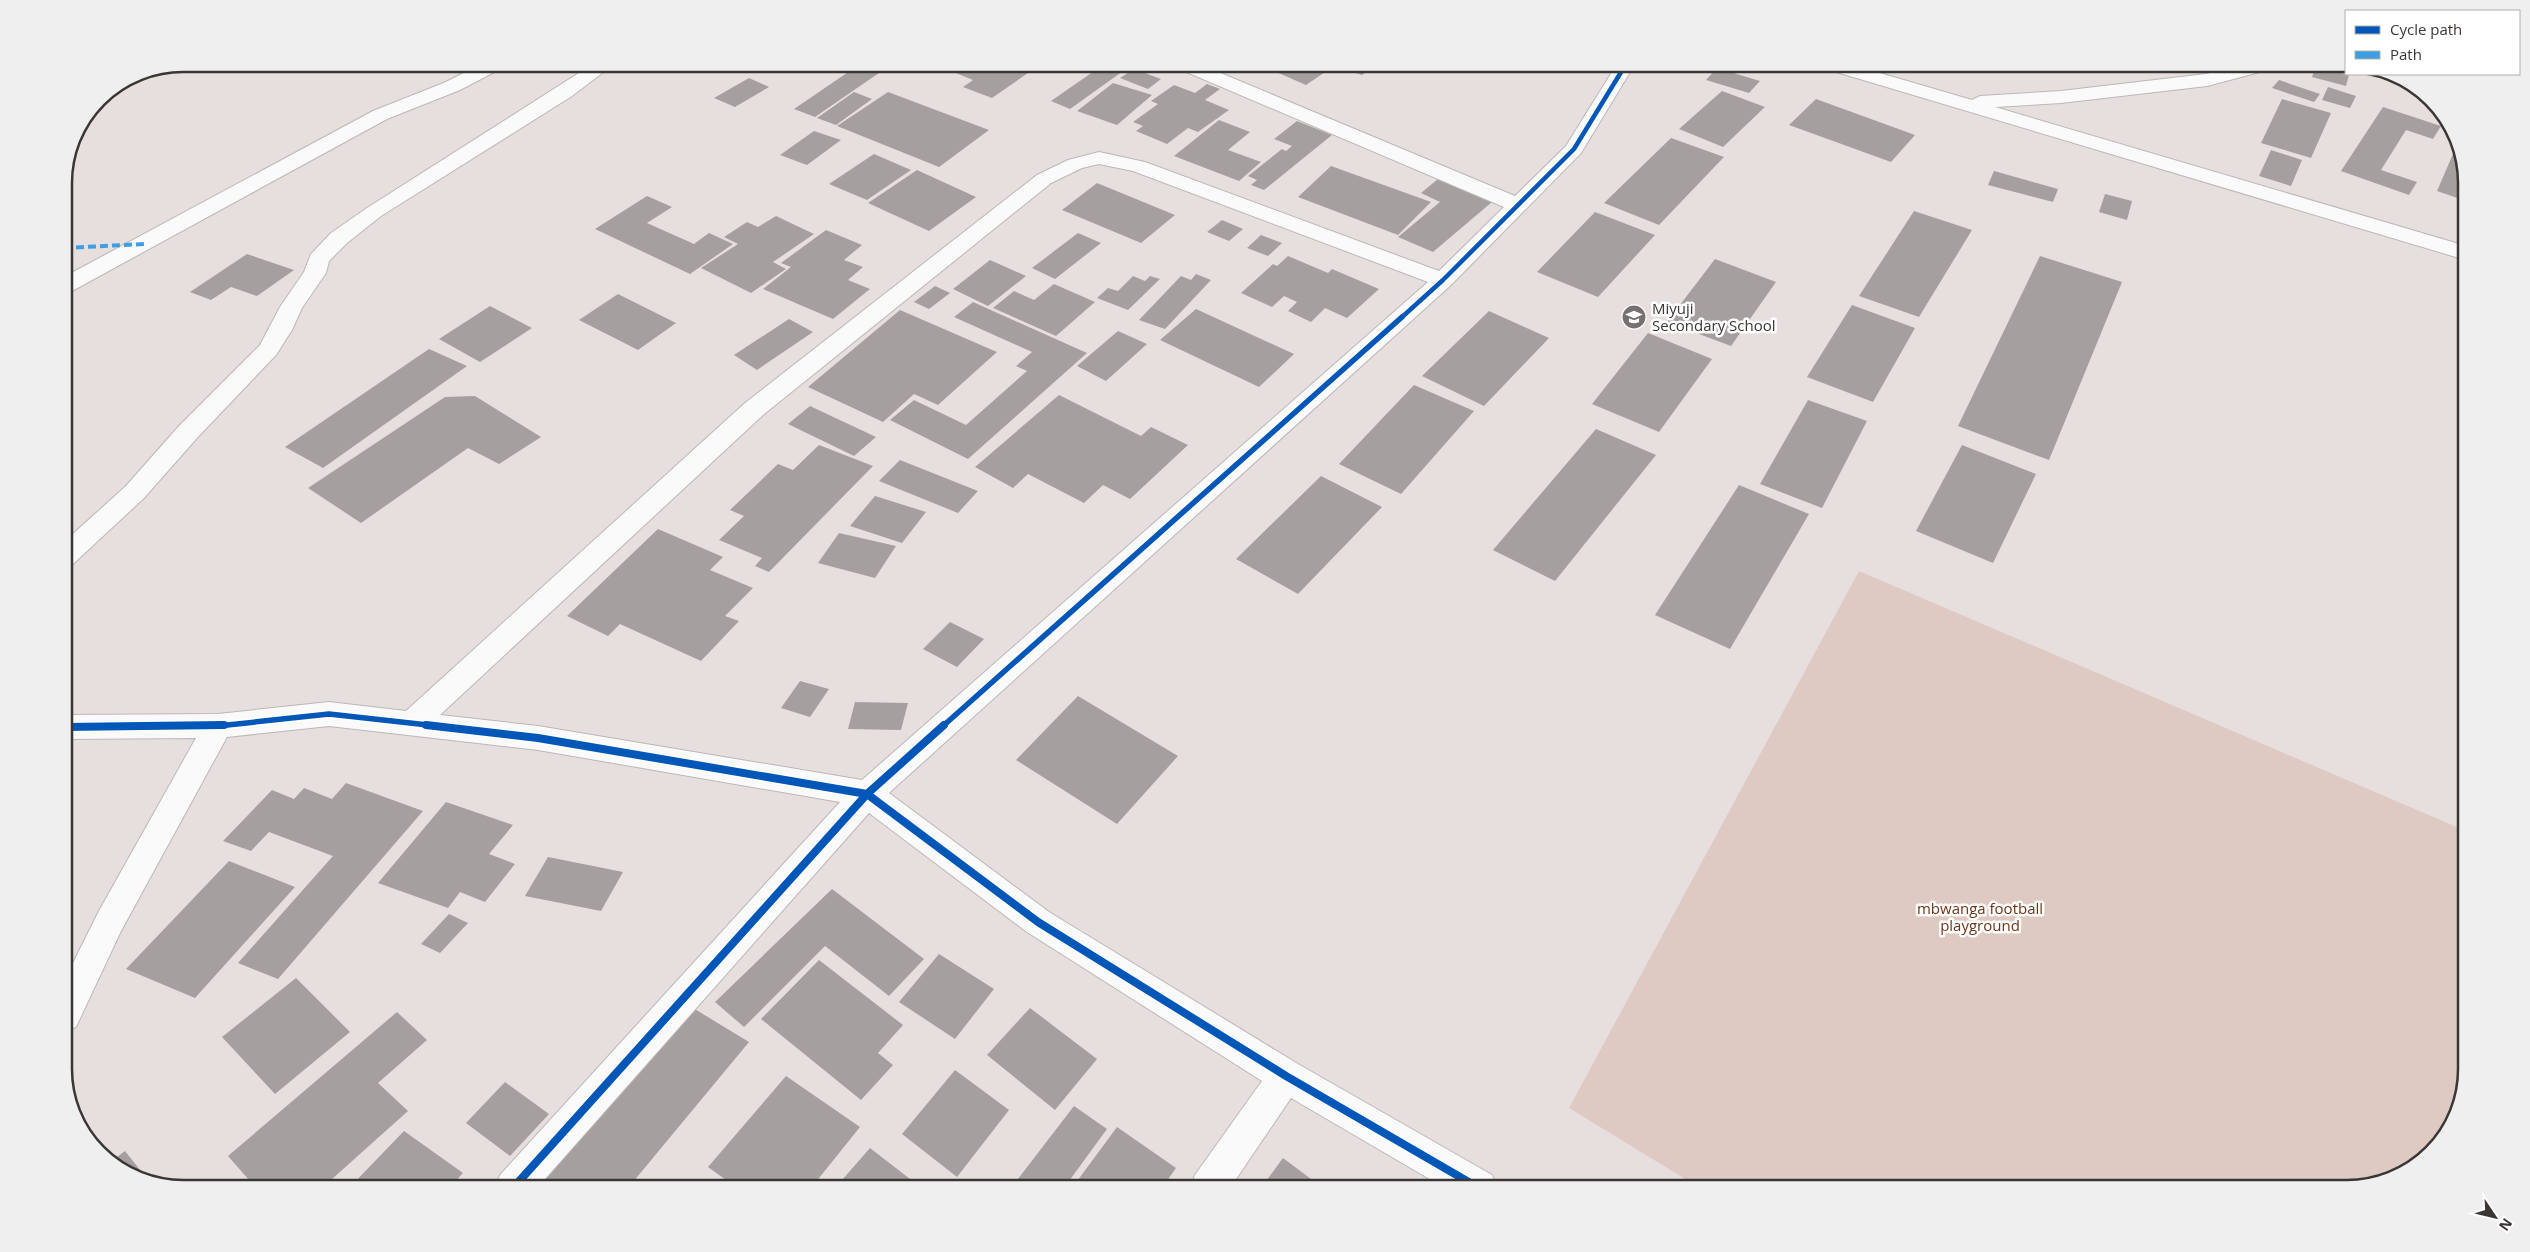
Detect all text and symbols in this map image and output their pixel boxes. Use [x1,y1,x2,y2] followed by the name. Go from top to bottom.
[2345,10,2520,75] legend
[2390,19,2462,39] text: Cycle path
[2390,44,2422,64] text: Path
[1652,298,1776,335] place label: Miyuji Secondary School
[1621,304,1647,330] school or university icon: Miyuji Secondary School
[1917,898,2043,935] park label: mbwanga football playground
[2470,1192,2520,1242] north arrow
[2495,1215,2517,1235] text: N

